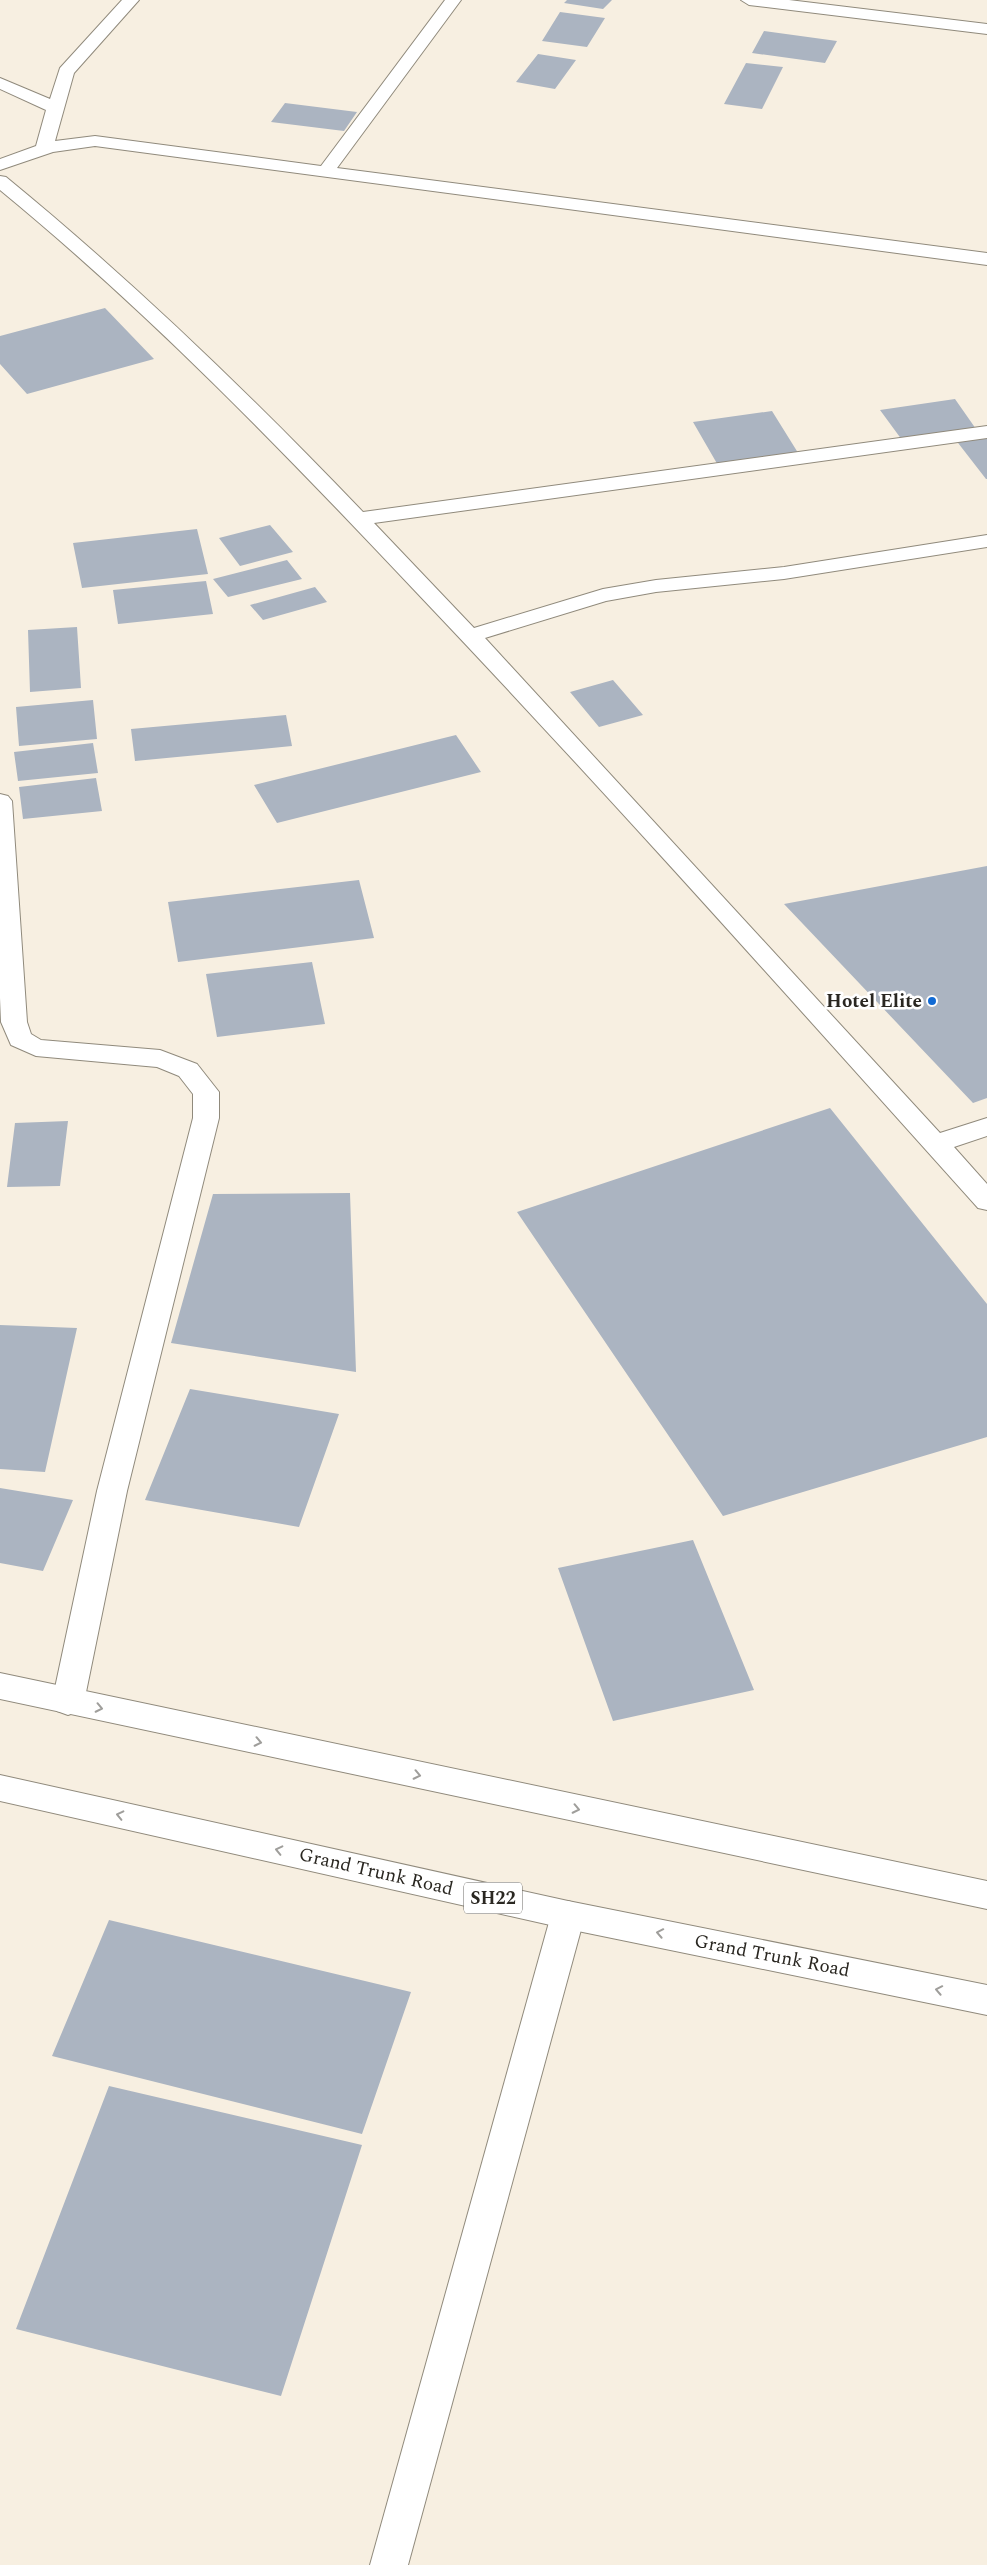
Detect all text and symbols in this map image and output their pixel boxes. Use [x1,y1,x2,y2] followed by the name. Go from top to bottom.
[826,987,922,1016] place label: Hotel Elite
[926,995,938,1007] marker: Hotel Elite
[94,1702,103,1713] one-way arrow
[253,1736,262,1746] one-way arrow
[412,1769,421,1780] one-way arrow
[571,1803,580,1813] one-way arrow
[116,1810,125,1821] one-way arrow
[296,1840,456,1904] street label: Grand Trunk Road
[274,1845,283,1856] one-way arrow
[464,1882,522,1914] road number: SH22
[692,1927,852,1985] street label: Grand Trunk Road
[655,1928,664,1939] one-way arrow
[935,1985,944,1996] one-way arrow

